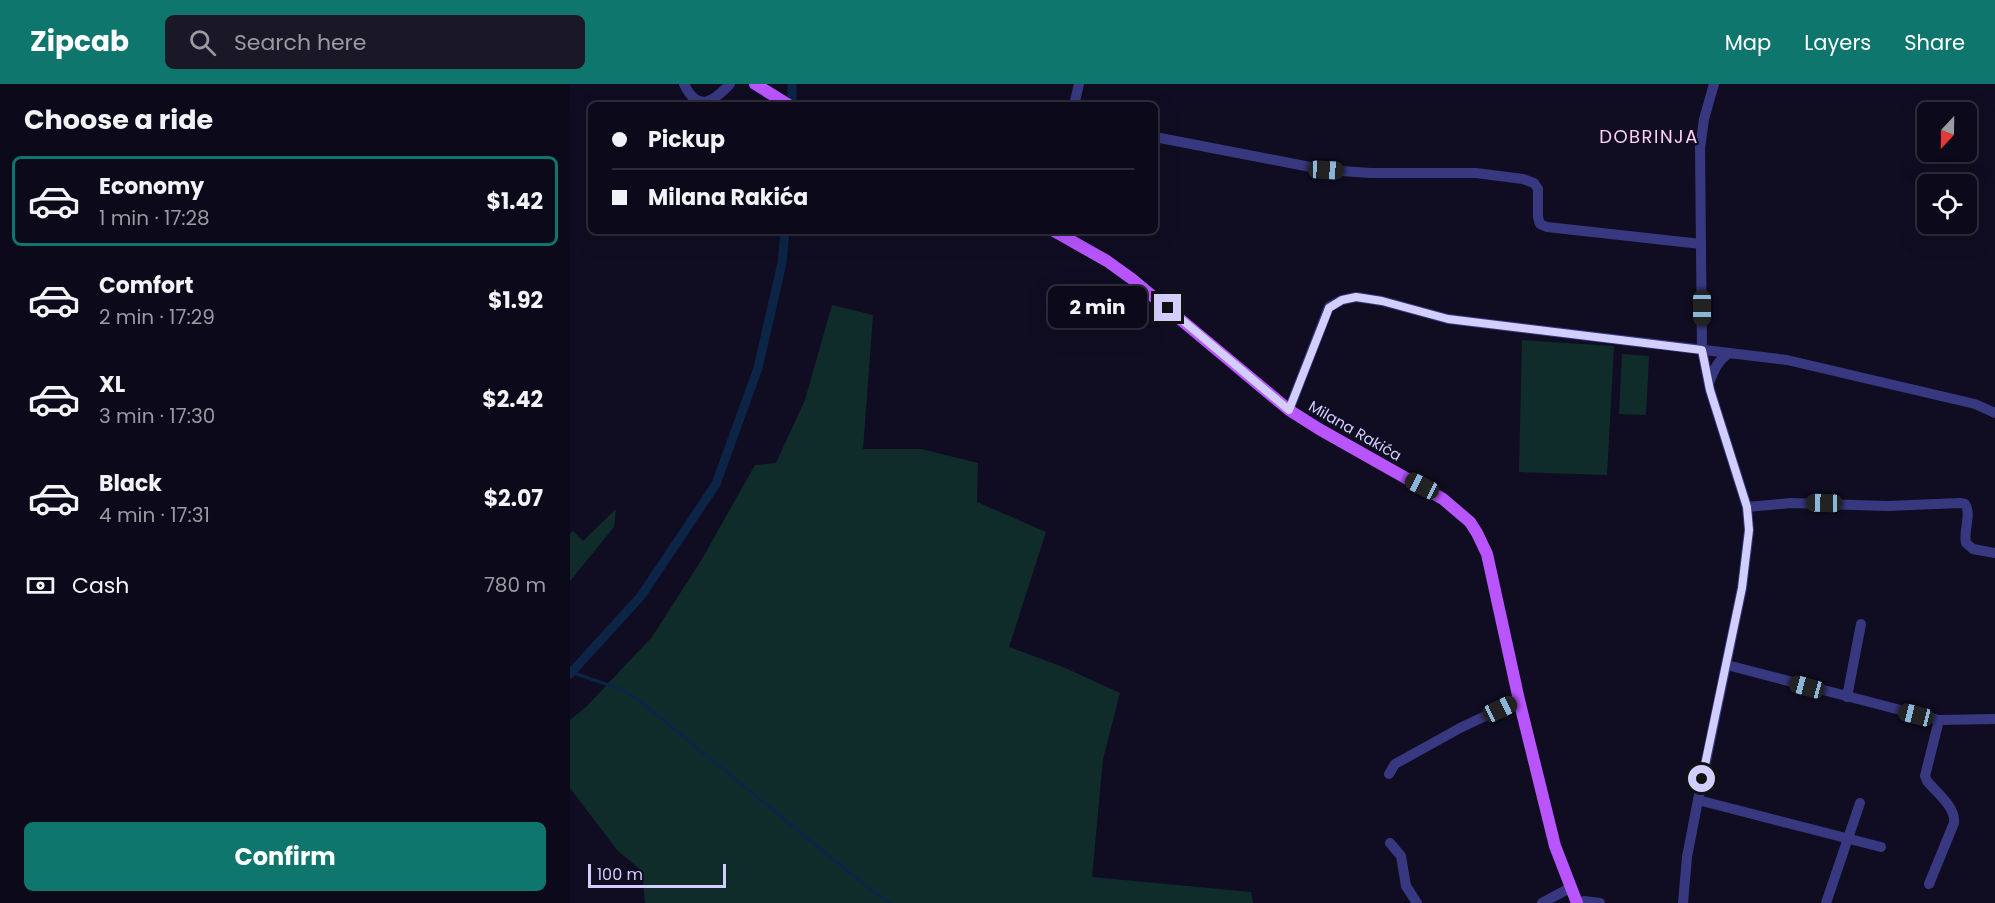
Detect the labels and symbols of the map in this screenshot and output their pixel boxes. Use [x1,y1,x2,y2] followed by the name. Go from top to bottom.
[1917,102,1977,162] north arrow
[1599,124,1699,149] district label: DOBRINJA
[1308,160,1344,180] car
[1048,287,1147,329] callout: 2 min
[1693,290,1711,326] car
[1154,294,1181,321] route end
[1305,395,1406,466] street label: Milana Rakića
[1402,470,1442,502] car
[1806,494,1842,512] car
[1787,674,1827,700] car
[1480,693,1520,725] car
[1896,702,1936,728] car
[1688,765,1715,792] route start
[588,861,726,888] scale bar

